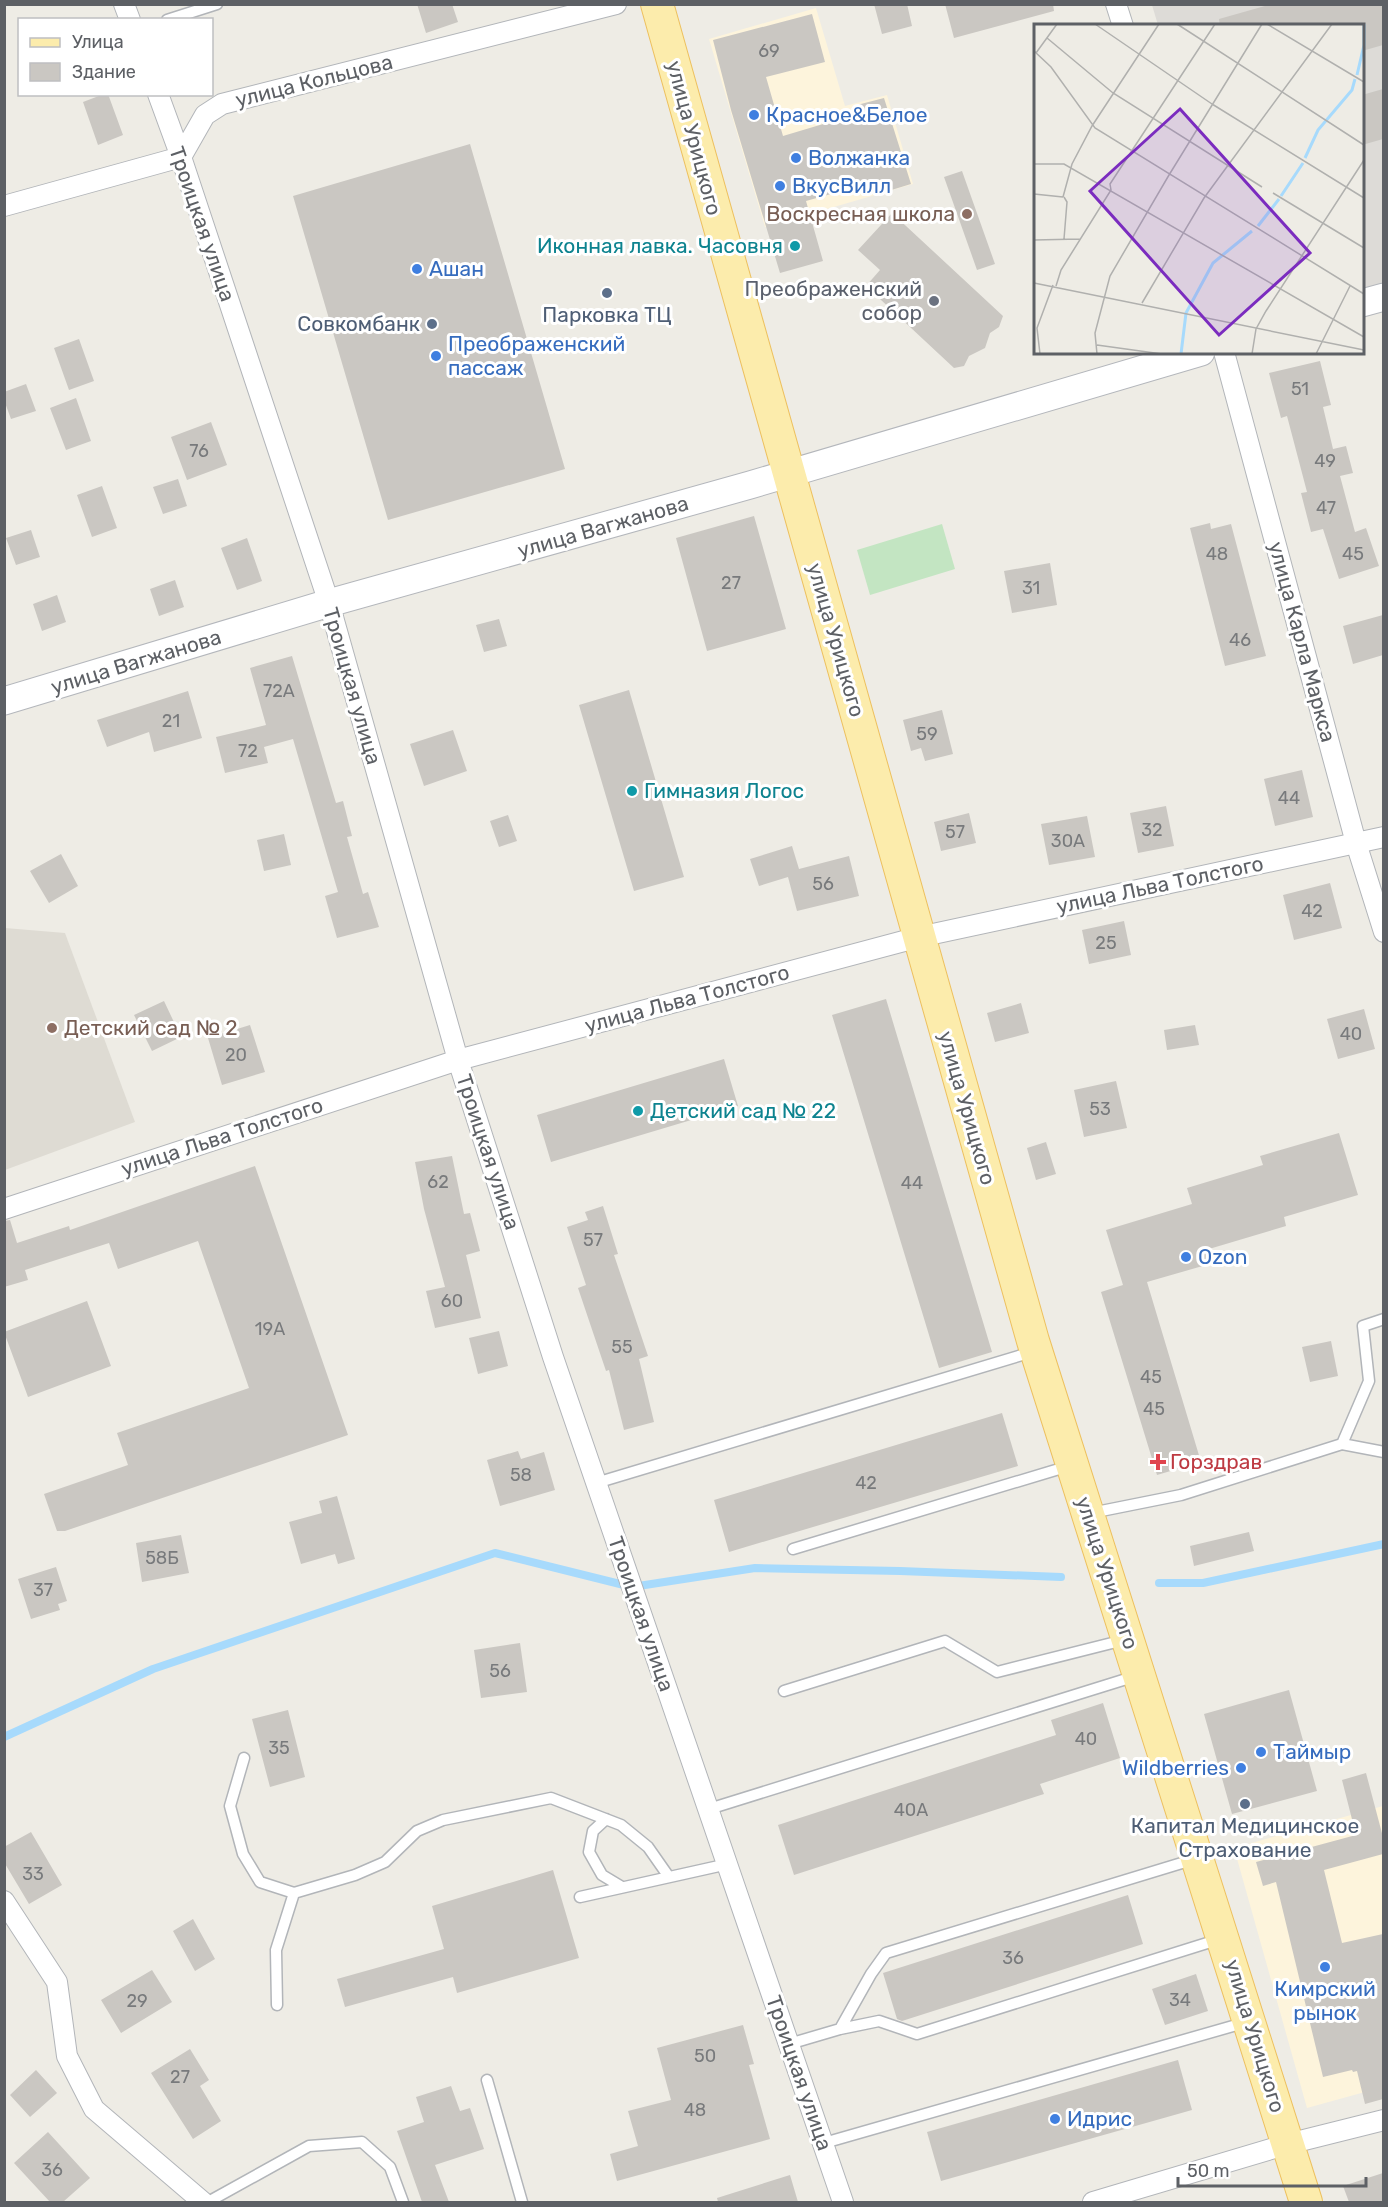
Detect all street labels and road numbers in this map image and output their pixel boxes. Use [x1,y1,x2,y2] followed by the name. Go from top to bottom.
[233,49,395,112] street label: улица Кольцова
[662,58,727,218] street label: улица Урицкого
[164,143,241,305] street label: Троицкая улица
[514,490,691,563] street label: улица Вагжанова
[1264,539,1341,745] street label: улица Карла Маркса
[803,560,870,720] street label: улица Урицкого
[318,604,387,767] street label: Троицкая улица
[48,624,224,699] street label: улица Вагжанова
[1054,850,1266,919] street label: улица Льва Толстого
[582,959,792,1038] street label: улица Льва Толстого
[934,1028,1001,1188] street label: улица Урицкого
[452,1071,525,1233] street label: Троицкая улица
[118,1092,326,1181] street label: улица Льва Толстого
[1071,1493,1144,1652] street label: улица Урицкого
[603,1533,680,1695] street label: Троицкая улица
[1220,1956,1291,2116] street label: улица Урицкого
[761,1992,838,2154] street label: Троицкая улица

